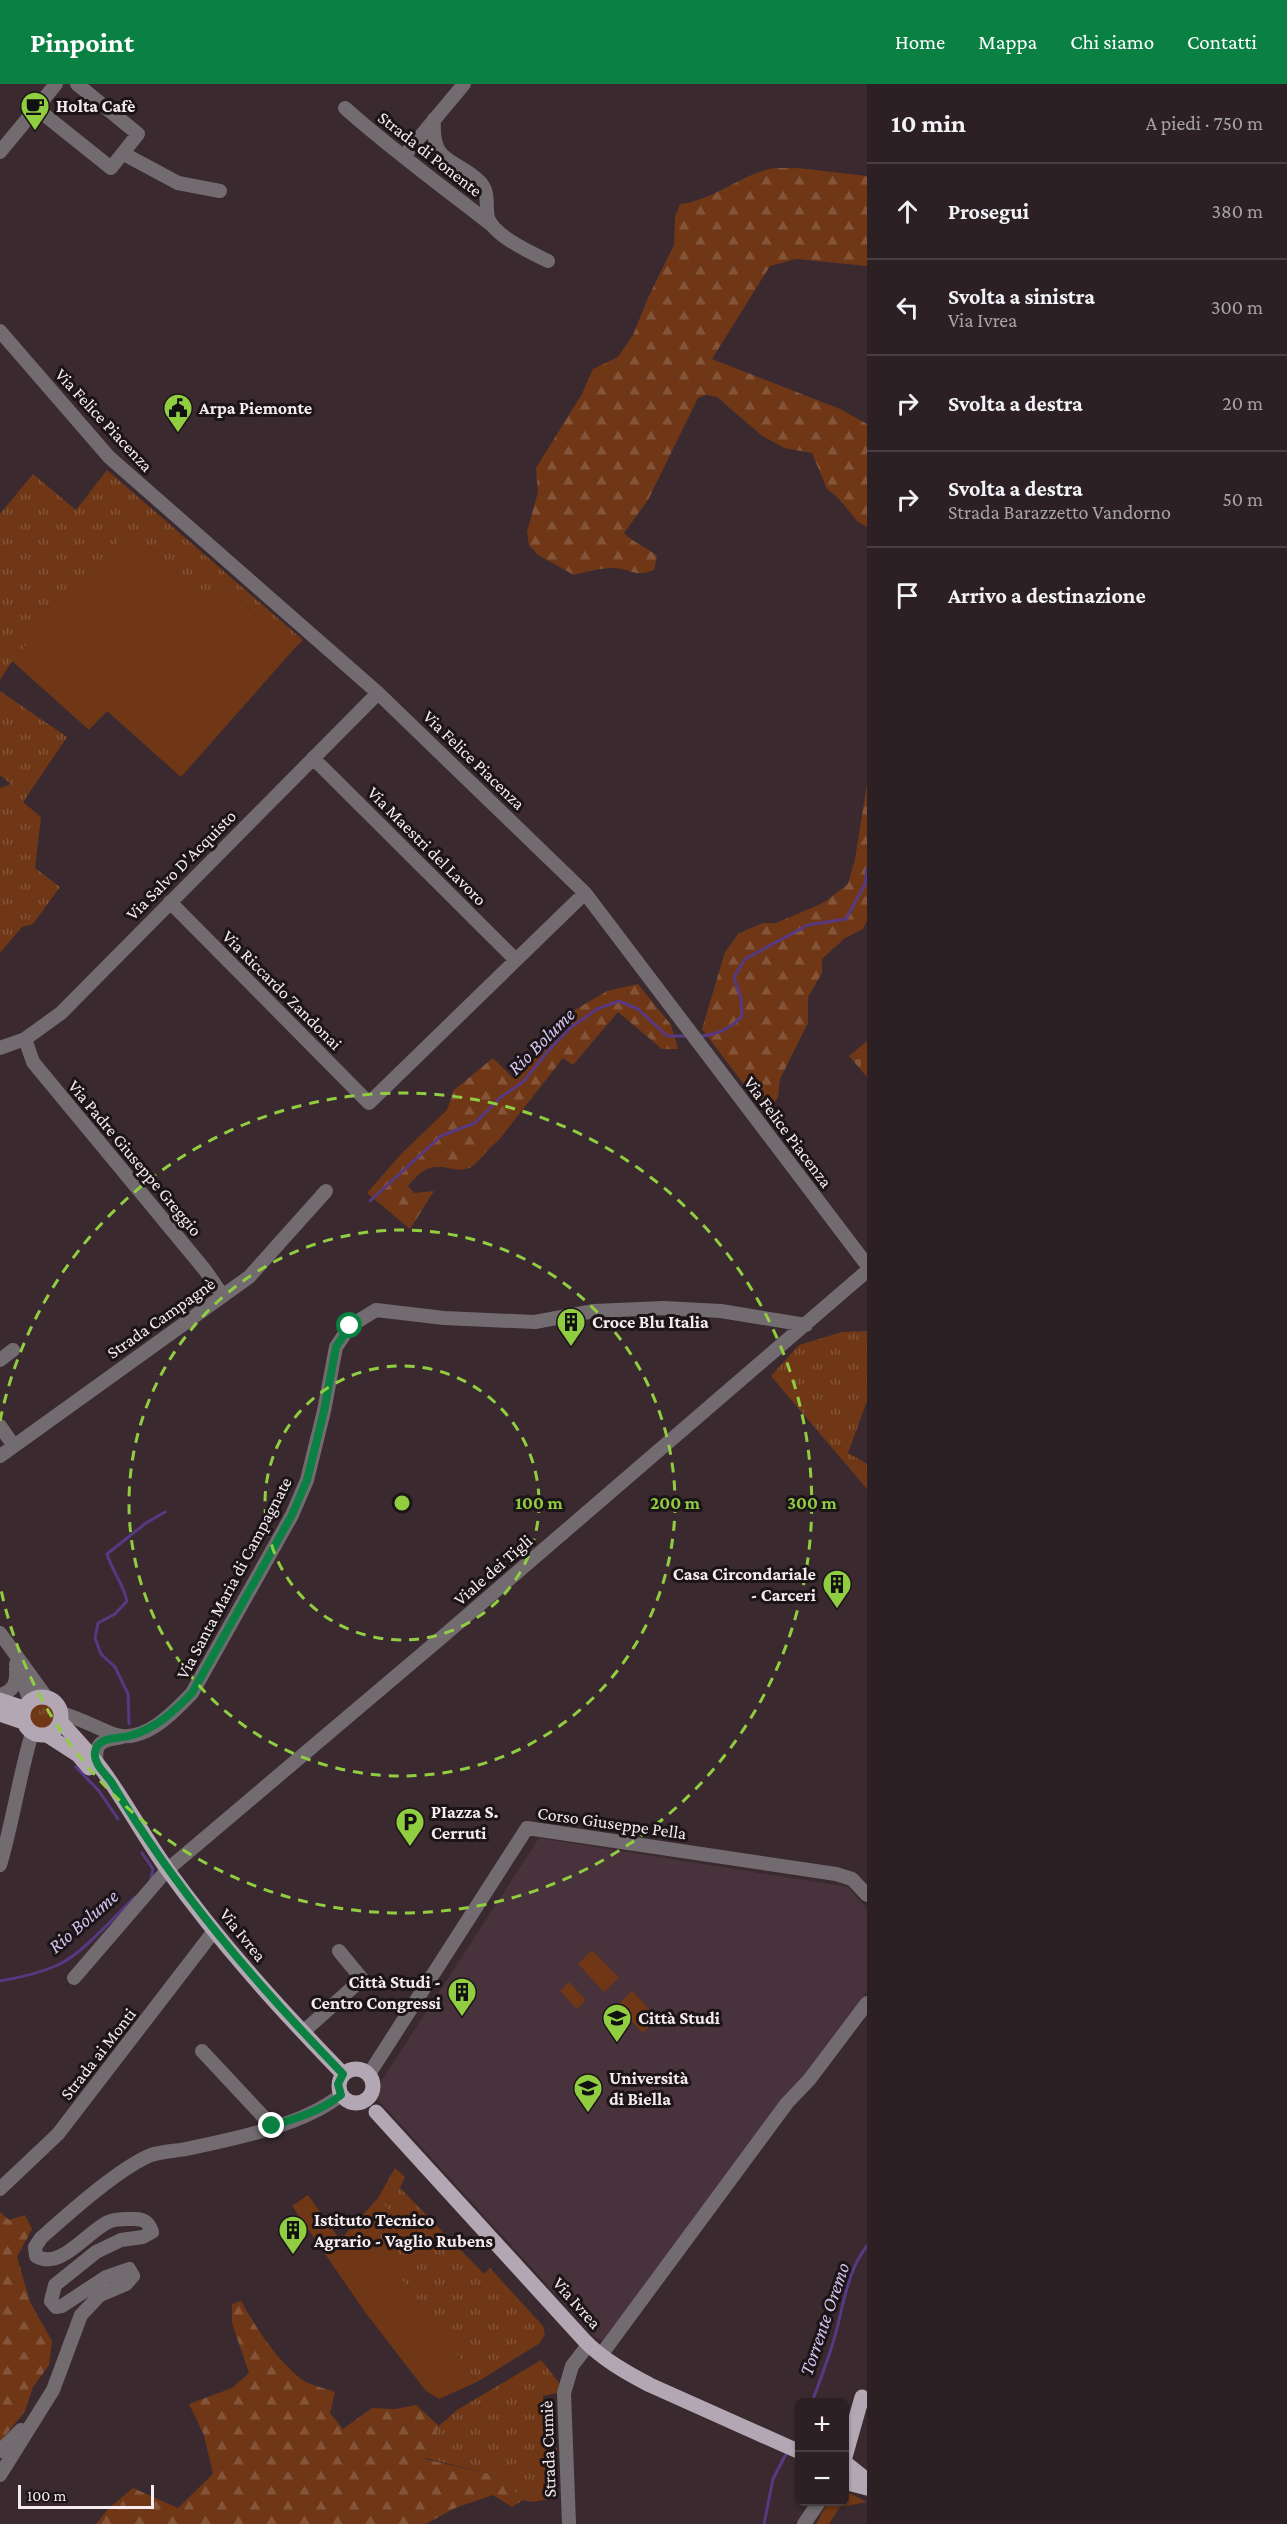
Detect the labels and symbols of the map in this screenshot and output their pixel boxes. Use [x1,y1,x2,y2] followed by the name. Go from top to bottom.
[19,90,51,132] cafe icon: Holta Cafè
[56,96,135,116] place label: Holta Cafè
[374,107,486,201] street label: Strada di Ponente
[51,364,157,476] street label: Via Felice Piacenza
[162,392,194,434] public building icon: Arpa Piemonte
[198,398,312,418] place label: Arpa Piemonte
[419,706,529,814] street label: Via Felice Piacenza
[363,782,491,910] street label: Via Maestri del Lavoro
[122,806,240,924] street label: Via Salvo D'Acquisto
[218,926,346,1054] street label: Via Riccardo Zandonai
[503,1003,579,1079] water label: Rio Bolume
[740,1073,836,1191] street label: Via Felice Piacenza
[64,1076,206,1240] street label: Via Padre Giuseppe Greggio
[103,1273,219,1363] street label: Strada Campagnè
[555,1306,587,1348] building icon: Croce Blu Italia
[336,1312,362,1338] route start
[592,1312,709,1332] place label: Croce Blu Italia
[172,1474,296,1682] street label: Via Santa Maria di Campagnate
[392,1493,412,1513] centre of rings
[515,1493,563,1513] text: 100 m
[650,1493,701,1513] text: 200 m
[787,1493,837,1513] text: 300 m
[450,1530,536,1609] street label: Viale dei Tigli
[673,1564,817,1605] place label: Casa Circondariale - Carceri
[821,1568,853,1610] building icon: Casa Circondariale - Carceri
[431,1802,499,1843] place label: PIazza S. Cerruti
[536,1803,688,1843] street label: Corso Giuseppe Pella
[394,1806,426,1848] parking icon: PIazza S. Cerruti
[44,1884,123,1957] water label: Rio Bolume
[216,1904,270,1966] street label: Via Ivrea
[311,1972,442,2013] place label: Città Studi - Centro Congressi
[446,1976,478,2018] building icon: Città Studi - Centro Congressi
[601,2002,633,2044] school or university icon: Città Studi
[56,2004,140,2104] street label: Strada ai Monti
[638,2008,721,2028] place label: Città Studi
[609,2068,689,2109] place label: Università di Biella
[572,2072,604,2114] school or university icon: Università di Biella
[258,2112,284,2138] route end
[313,2210,493,2251] place label: Istituto Tecnico Agrario - Vaglio Rubens
[277,2214,309,2256] building icon: Istituto Tecnico Agrario - Vaglio Rubens
[794,2260,854,2378] water label: Torrente Oremo
[549,2273,605,2333] street label: Via Ivrea
[536,2400,560,2498] street label: Strada Cumiè
[18,2482,154,2510] scale bar

